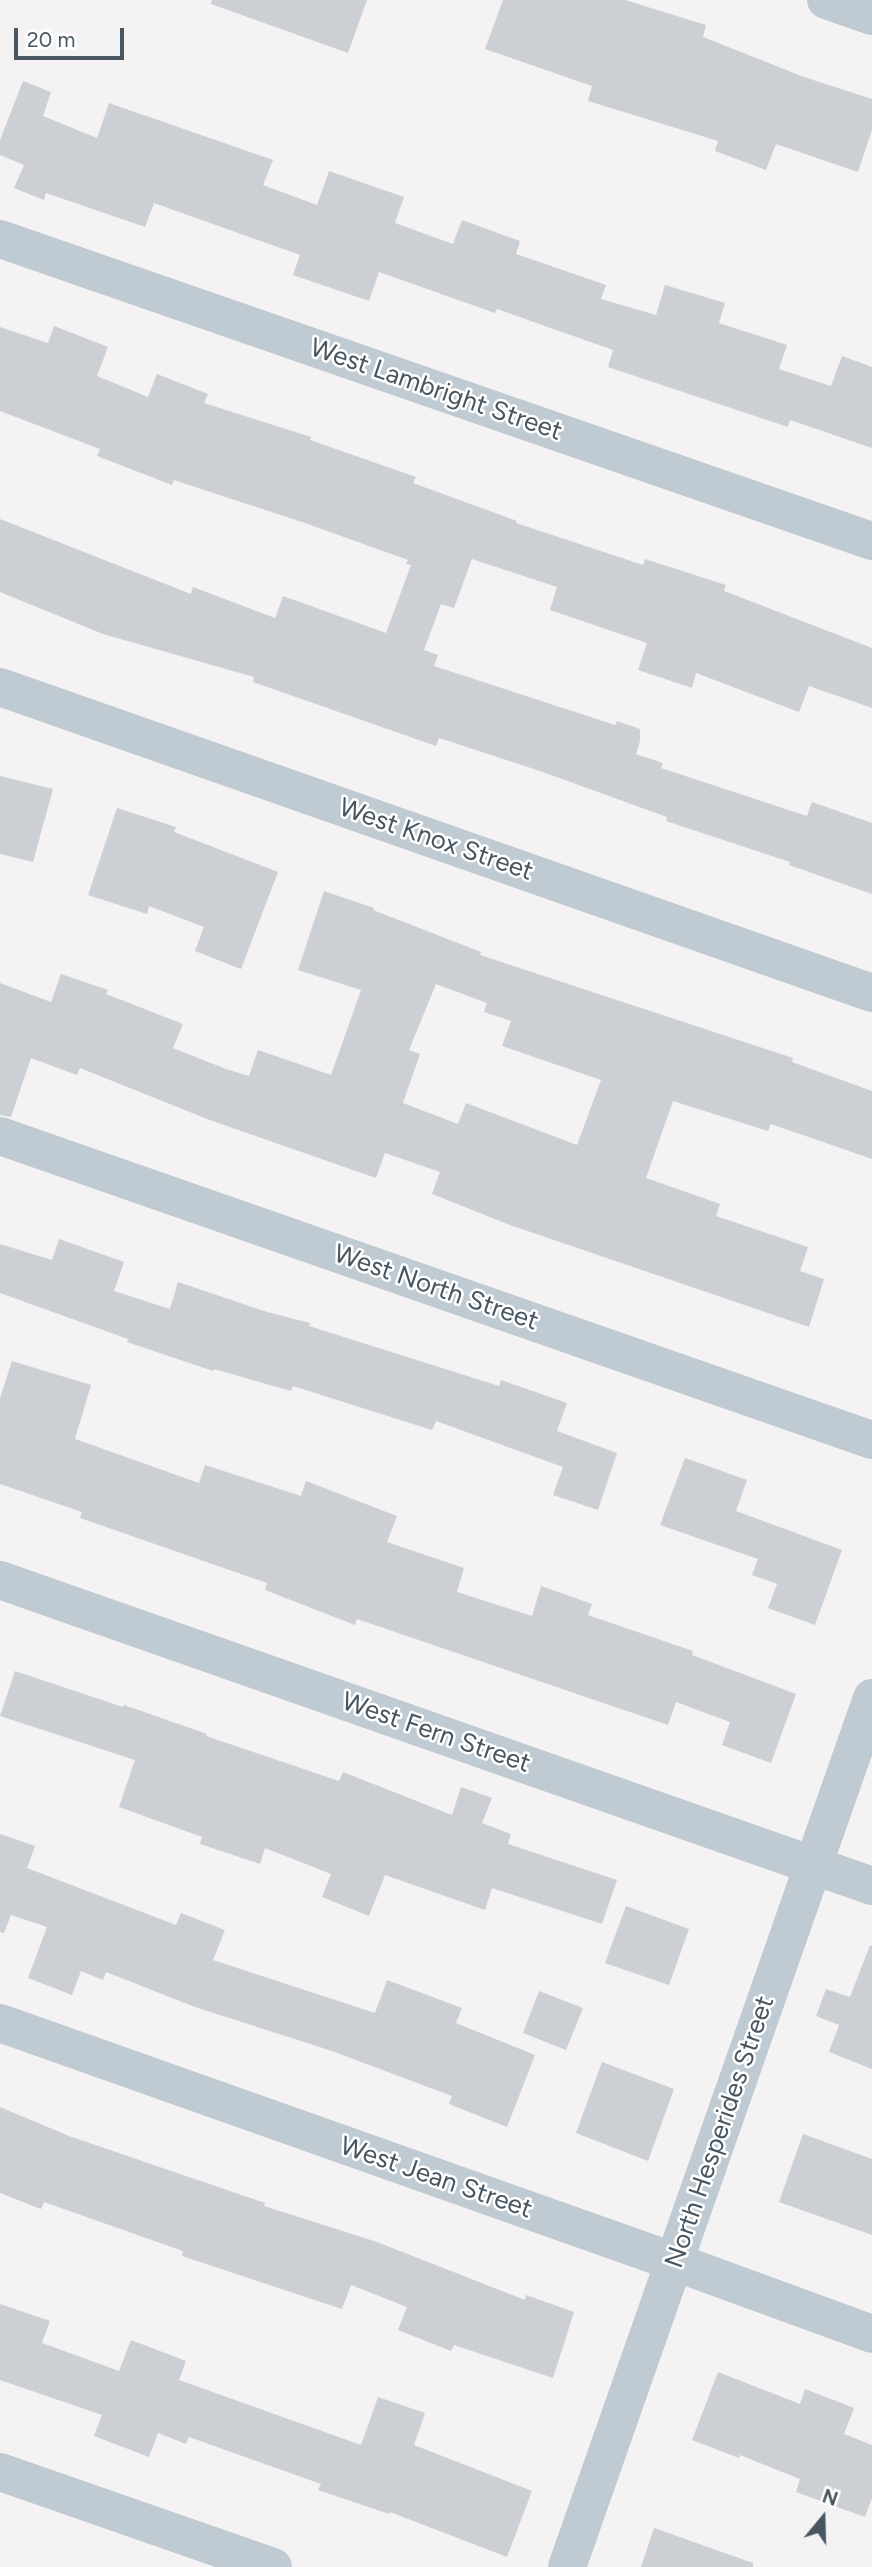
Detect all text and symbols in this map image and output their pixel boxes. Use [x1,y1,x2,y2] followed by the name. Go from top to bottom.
[18,14,128,58] scale bar
[27,27,75,52] text: 20 m
[306,332,566,448] street label: West Lambright Street
[335,792,537,888] street label: West Knox Street
[330,1238,542,1338] street label: West North Street
[338,1686,534,1780] street label: West Fern Street
[659,1992,781,2272] street label: North Hesperides Street
[336,2131,536,2225] street label: West Jean Street
[788,2483,858,2553] north arrow
[819,2484,841,2511] text: N

